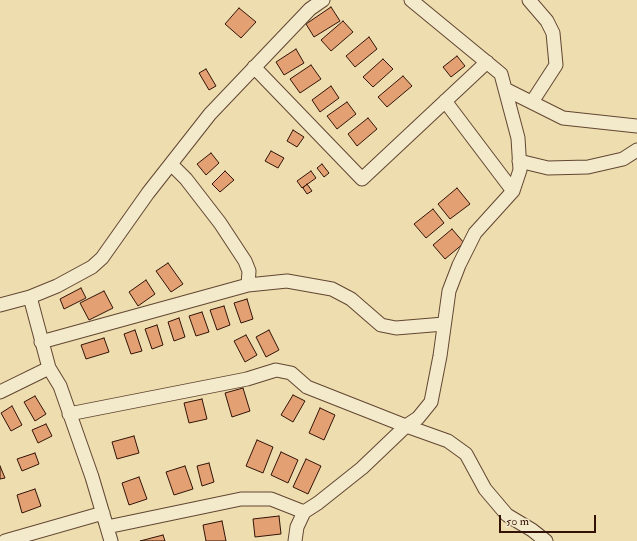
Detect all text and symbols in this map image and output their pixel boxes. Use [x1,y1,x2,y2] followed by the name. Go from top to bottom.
[501,507,598,533] scale bar
[506,514,529,529] text: 50 m

